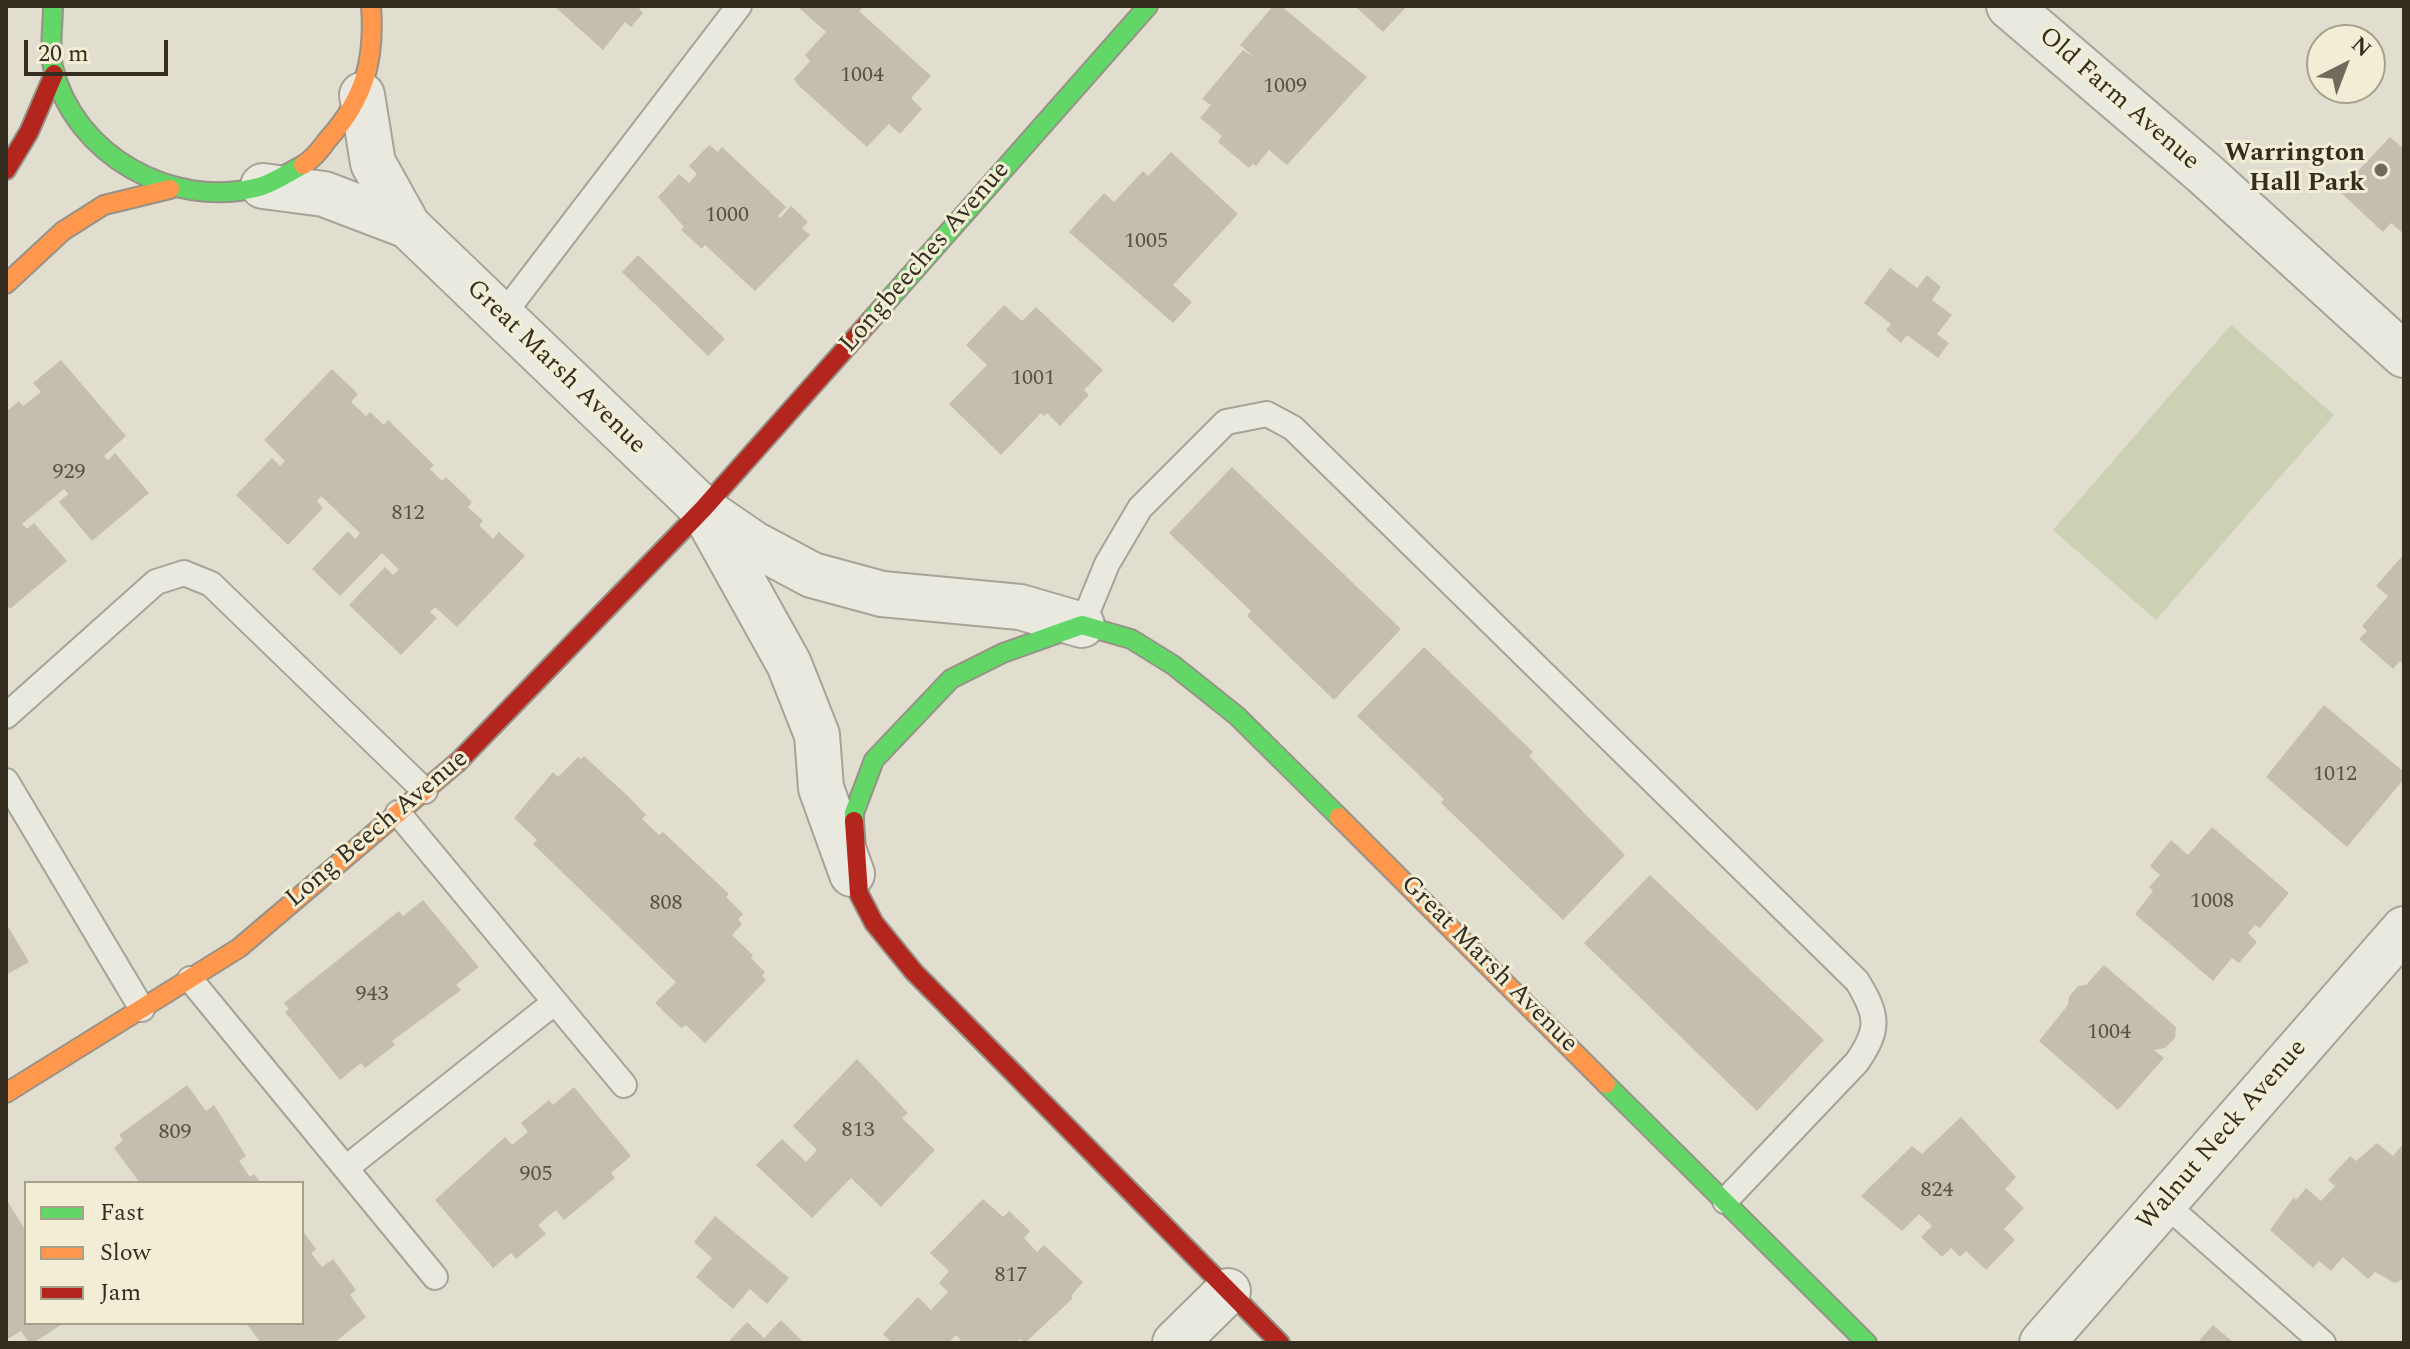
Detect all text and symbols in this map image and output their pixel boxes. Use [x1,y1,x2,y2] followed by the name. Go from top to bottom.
[2031,22,2205,178] street label: Old Farm Avenue
[28,24,172,74] scale bar
[2306,24,2386,104] north arrow
[2343,29,2379,66] text: N
[38,36,89,72] text: 20 m
[840,64,884,90] house number: 1004
[1263,75,1307,101] house number: 1009
[2224,139,2365,200] place label: Warrington Hall Park
[834,156,1018,360] street label: Longbeeches Avenue
[2372,161,2390,179] marker: Warrington Hall Park
[705,204,749,230] house number: 1000
[1124,230,1168,256] house number: 1005
[459,274,651,462] street label: Great Marsh Avenue
[1011,367,1055,393] house number: 1001
[53,461,85,487] house number: 929
[392,502,424,528] house number: 812
[280,745,476,915] street label: Long Beech Avenue
[2313,763,2357,789] house number: 1012
[1393,870,1583,1060] street label: Great Marsh Avenue
[2190,890,2234,916] house number: 1008
[650,892,682,918] house number: 808
[356,983,388,1009] house number: 943
[2087,1021,2131,1047] house number: 1004
[2131,1034,2315,1238] street label: Walnut Neck Avenue
[842,1119,874,1145] house number: 813
[159,1121,191,1147] house number: 809
[520,1163,552,1189] house number: 905
[1921,1179,1953,1205] house number: 824
[24,1181,304,1325] legend
[100,1195,145,1231] text: Fast
[100,1235,151,1271] text: Slow
[995,1264,1027,1290] house number: 817
[100,1275,141,1311] text: Jam

